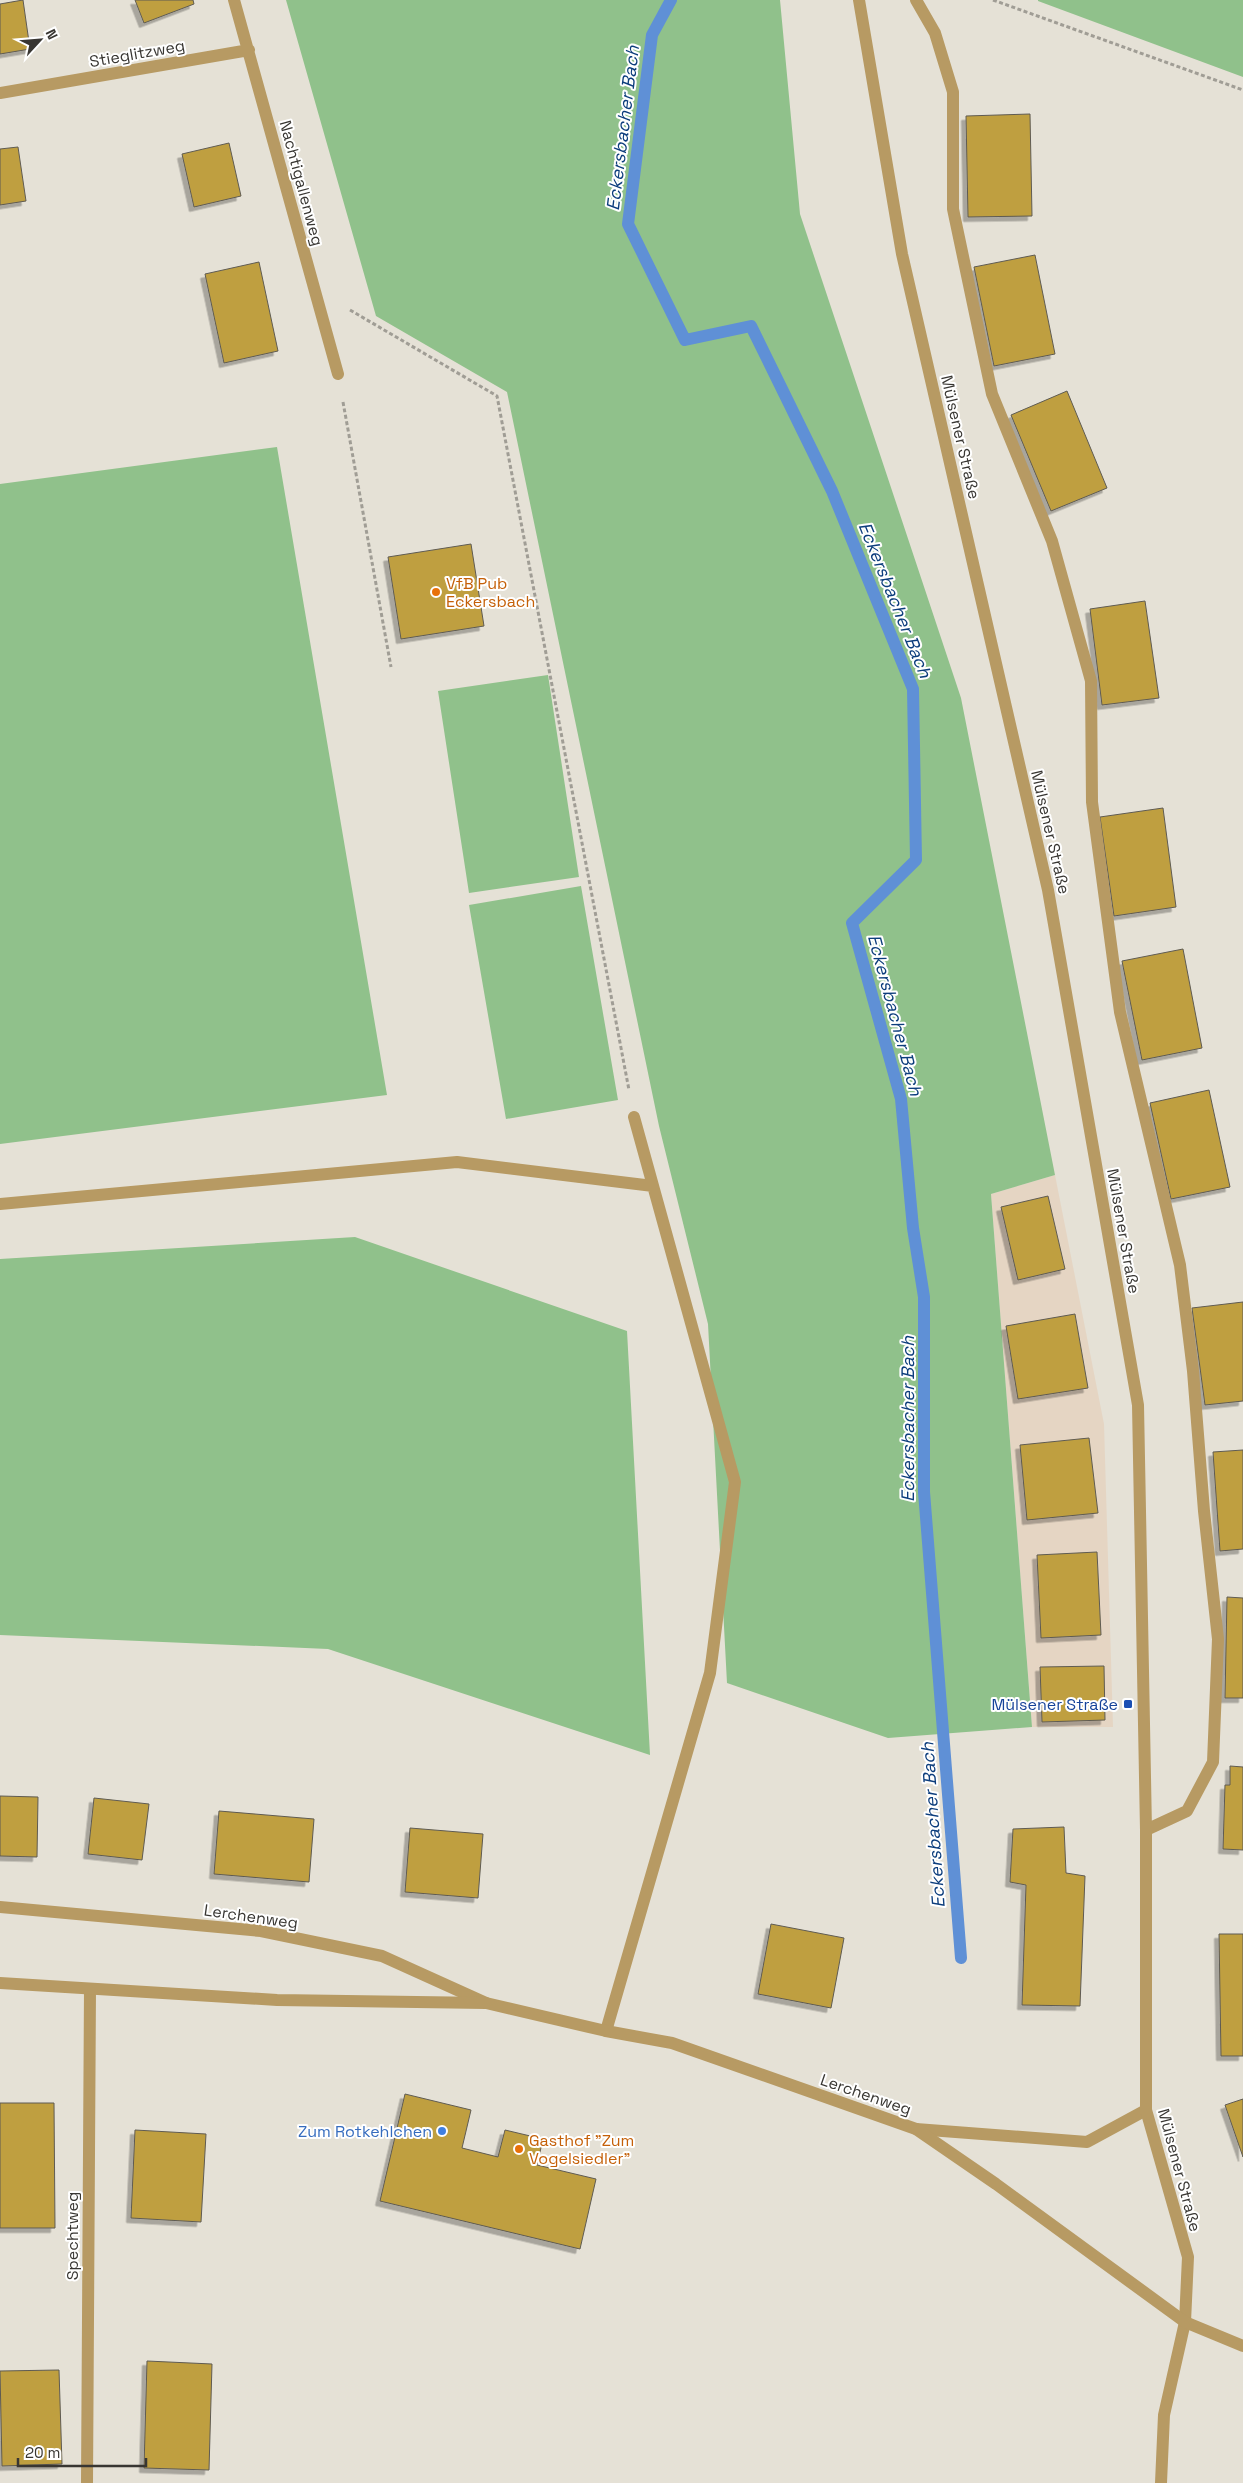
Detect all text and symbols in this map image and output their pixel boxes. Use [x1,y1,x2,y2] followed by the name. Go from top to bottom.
[15,15,65,65] north arrow
[42,26,62,42] text: N
[88,35,187,72] street label: Stieglitzweg
[601,43,644,212] water label: Eckersbacher Bach
[275,118,328,248] street label: Nachtigallenweg
[936,373,985,501] street label: Mülsener Straße
[854,518,938,682] water label: Eckersbacher Bach
[446,573,535,612] place label: VfB Pub Eckersbach
[430,586,442,598] marker: VfB Pub Eckersbach
[1026,768,1075,896] street label: Mülsener Straße
[863,932,928,1099] water label: Eckersbacher Bach
[1102,1167,1145,1295] street label: Mülsener Straße
[896,1335,919,1502] water label: Eckersbacher Bach
[991,1694,1118,1715] place label: Mülsener Straße
[1122,1698,1134,1710] marker: Mülsener Straße
[915,1740,950,1909] water label: Eckersbacher Bach
[202,1899,299,1933] street label: Lerchenweg
[818,2069,914,2120] street label: Lerchenweg
[1153,2106,1206,2234] street label: Mülsener Straße
[298,2121,432,2142] place label: Zum Rotkehlchen
[436,2125,448,2137] marker: Zum Rotkehlchen
[529,2130,634,2169] place label: Gasthof "Zum Vogelsiedler"
[513,2143,525,2155] marker: Gasthof "Zum Vogelsiedler"
[62,2192,83,2280] street label: Spechtweg
[18,2436,145,2468] scale bar
[25,2443,60,2462] text: 20 m

